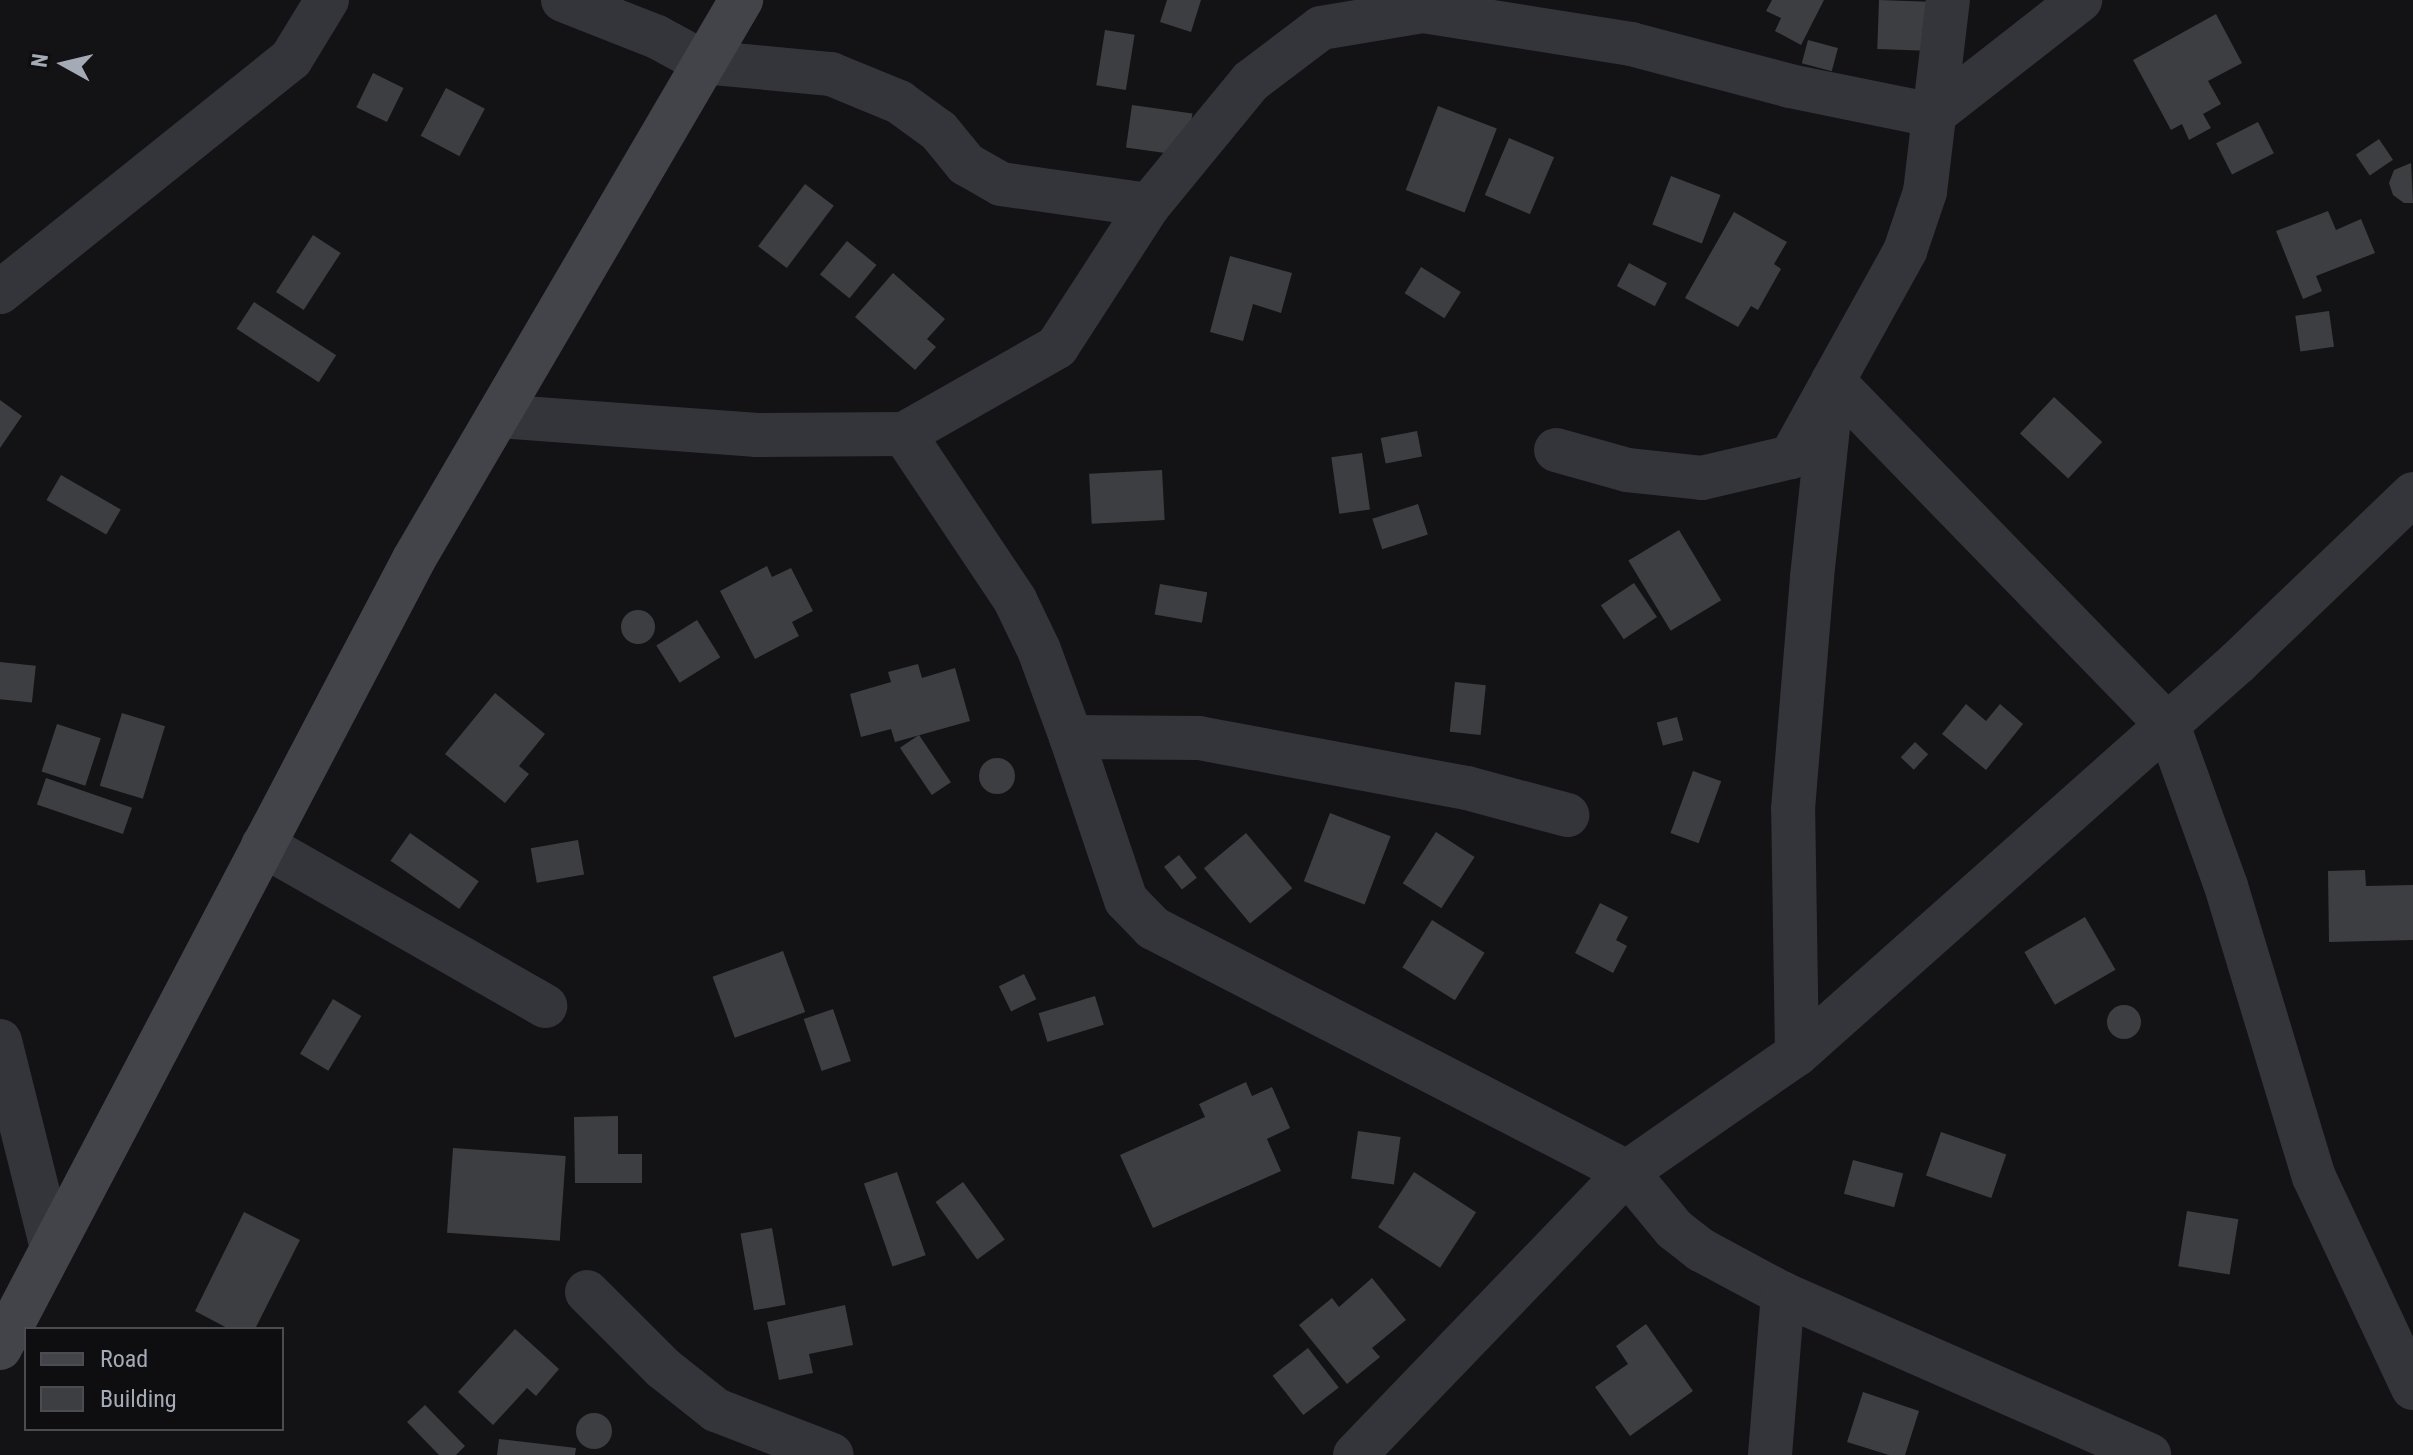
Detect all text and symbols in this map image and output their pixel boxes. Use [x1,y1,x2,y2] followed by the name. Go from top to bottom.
[24,24,104,104] north arrow
[26,52,53,69] text: N
[24,1327,284,1431] legend
[100,1345,148,1373] text: Road
[100,1385,177,1413] text: Building

